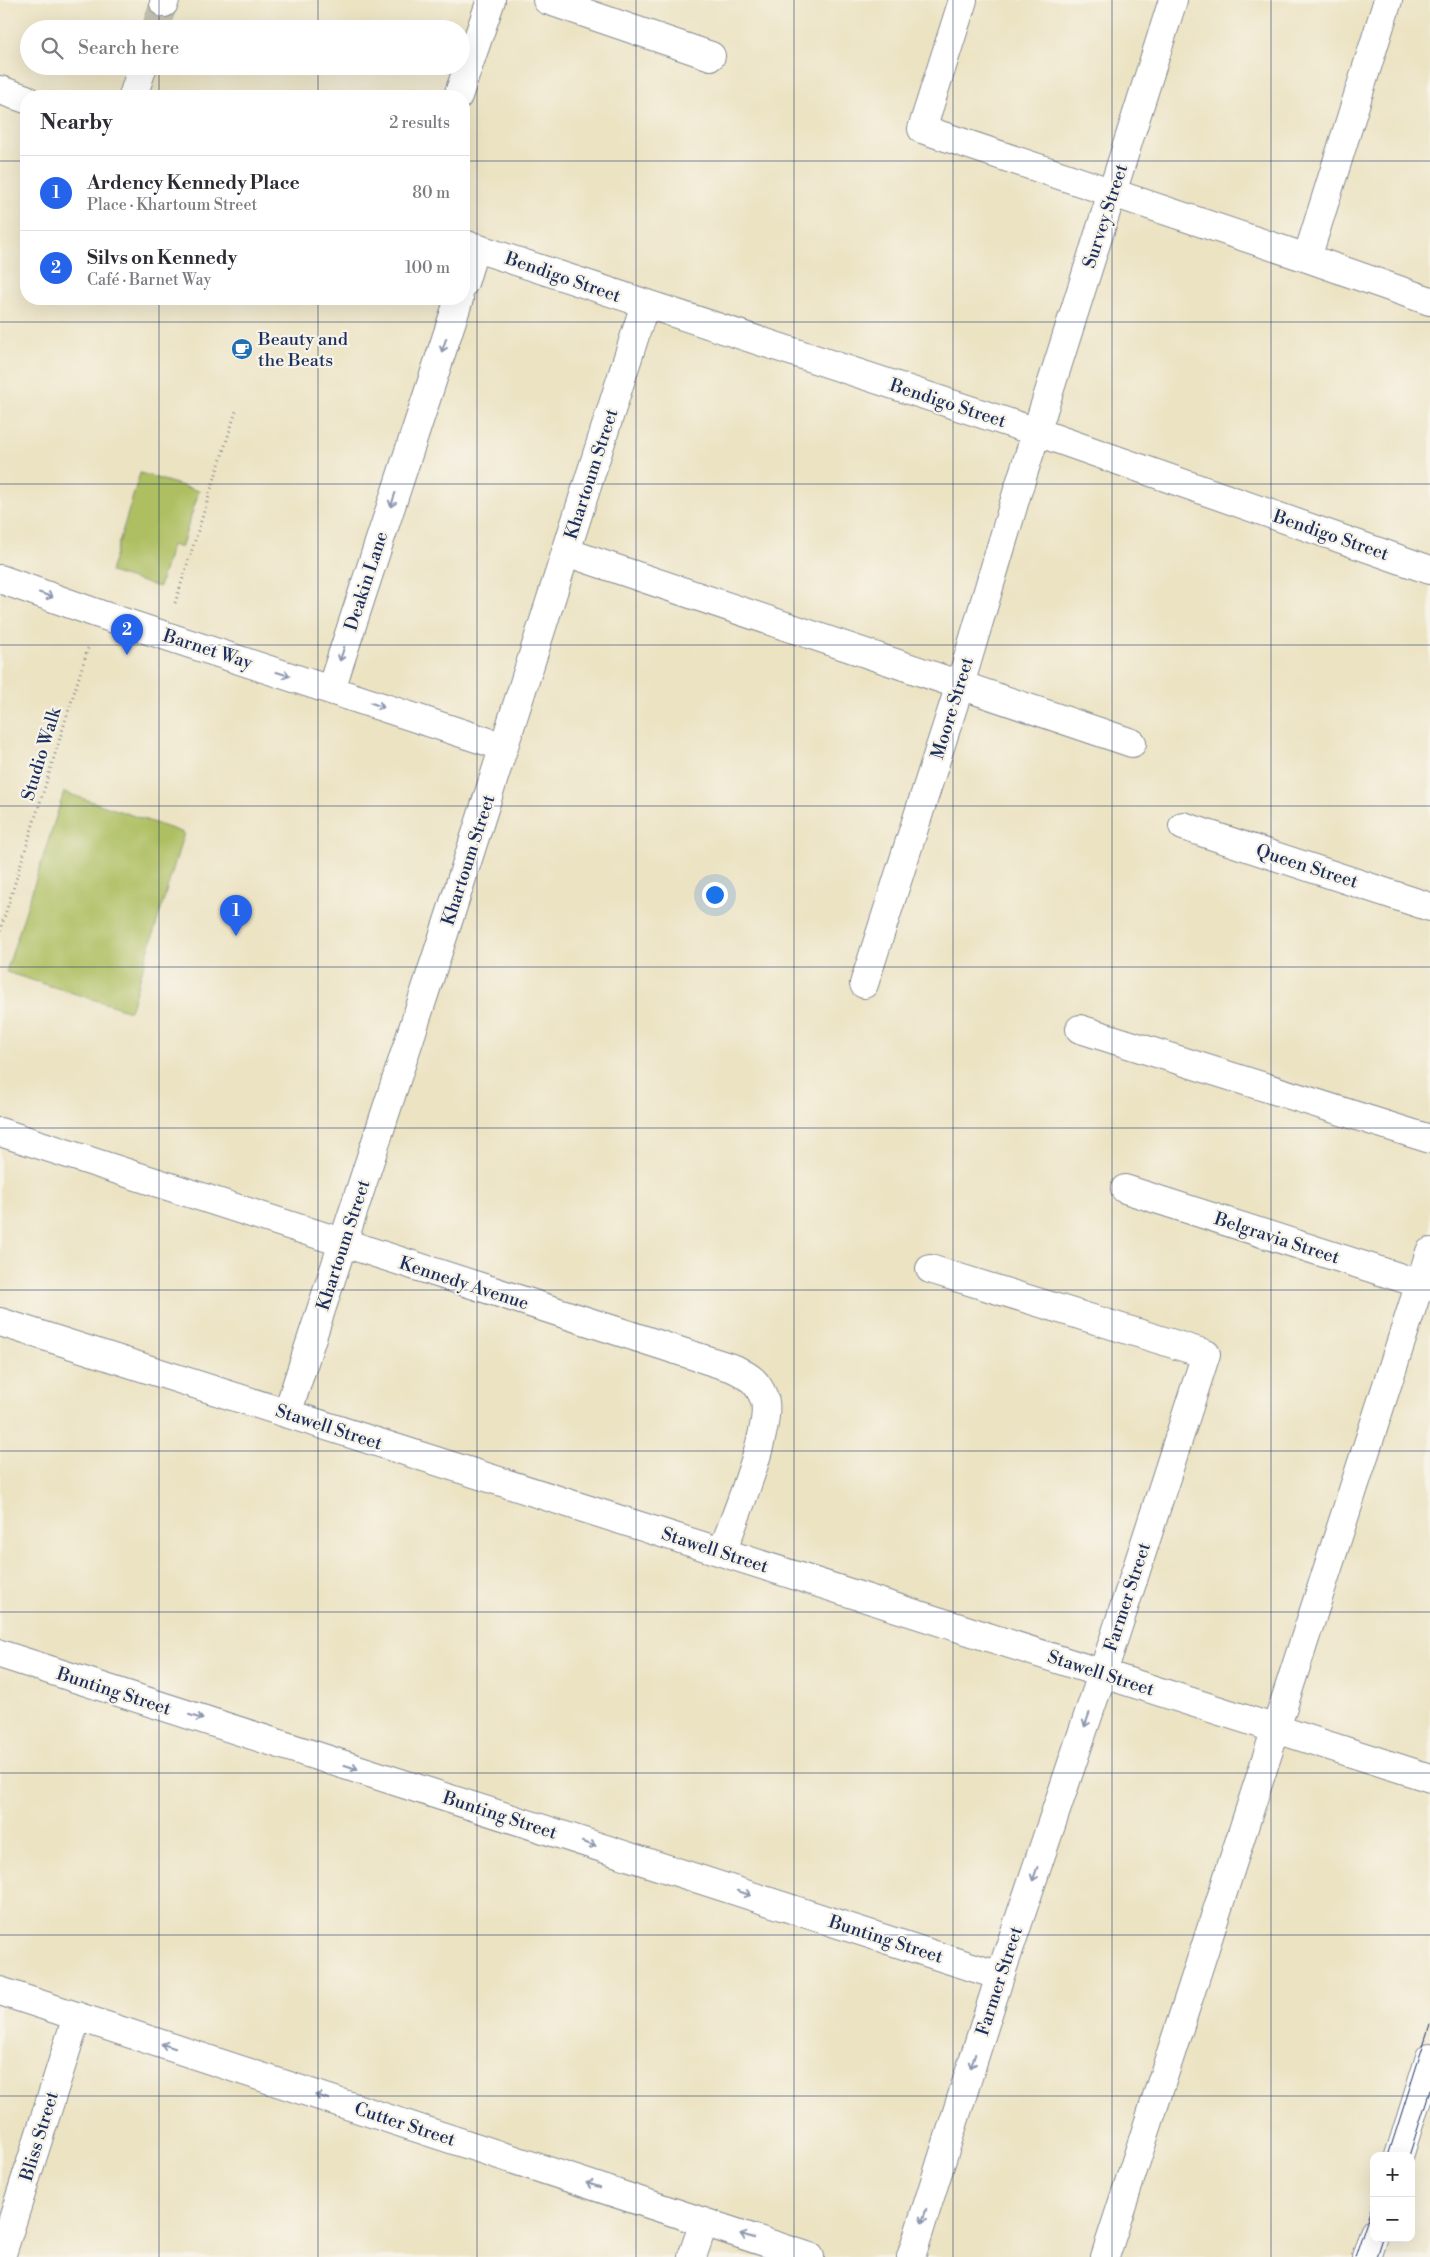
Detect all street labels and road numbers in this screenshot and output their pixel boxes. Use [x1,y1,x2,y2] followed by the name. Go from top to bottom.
[1078,161,1133,271] street label: Survey Street
[501,247,624,308] street label: Bendigo Street
[886,374,1009,433] street label: Bendigo Street
[560,405,624,542] street label: Khartoum Street
[1269,505,1392,566] street label: Bendigo Street
[340,529,393,634] street label: Deakin Lane
[159,624,256,675] street label: Barnet Way
[926,654,979,762] street label: Moore Street
[16,703,67,803] street label: Studio Walk
[437,791,501,928] street label: Khartoum Street
[1253,839,1361,894] street label: Queen Street
[312,1176,376,1313] street label: Khartoum Street
[1210,1207,1343,1270] street label: Belgravia Street
[396,1252,532,1315] street label: Kennedy Avenue
[273,1399,386,1456] street label: Stawell Street
[659,1522,772,1579] street label: Stawell Street
[1099,1539,1156,1655] street label: Farmer Street
[1045,1645,1158,1702] street label: Stawell Street
[53,1662,174,1721] street label: Bunting Street
[439,1786,560,1845] street label: Bunting Street
[825,1910,946,1969] street label: Bunting Street
[971,1923,1028,2039] street label: Farmer Street
[15,2088,64,2185] street label: Bliss Street
[352,2097,459,2152] street label: Cutter Street

